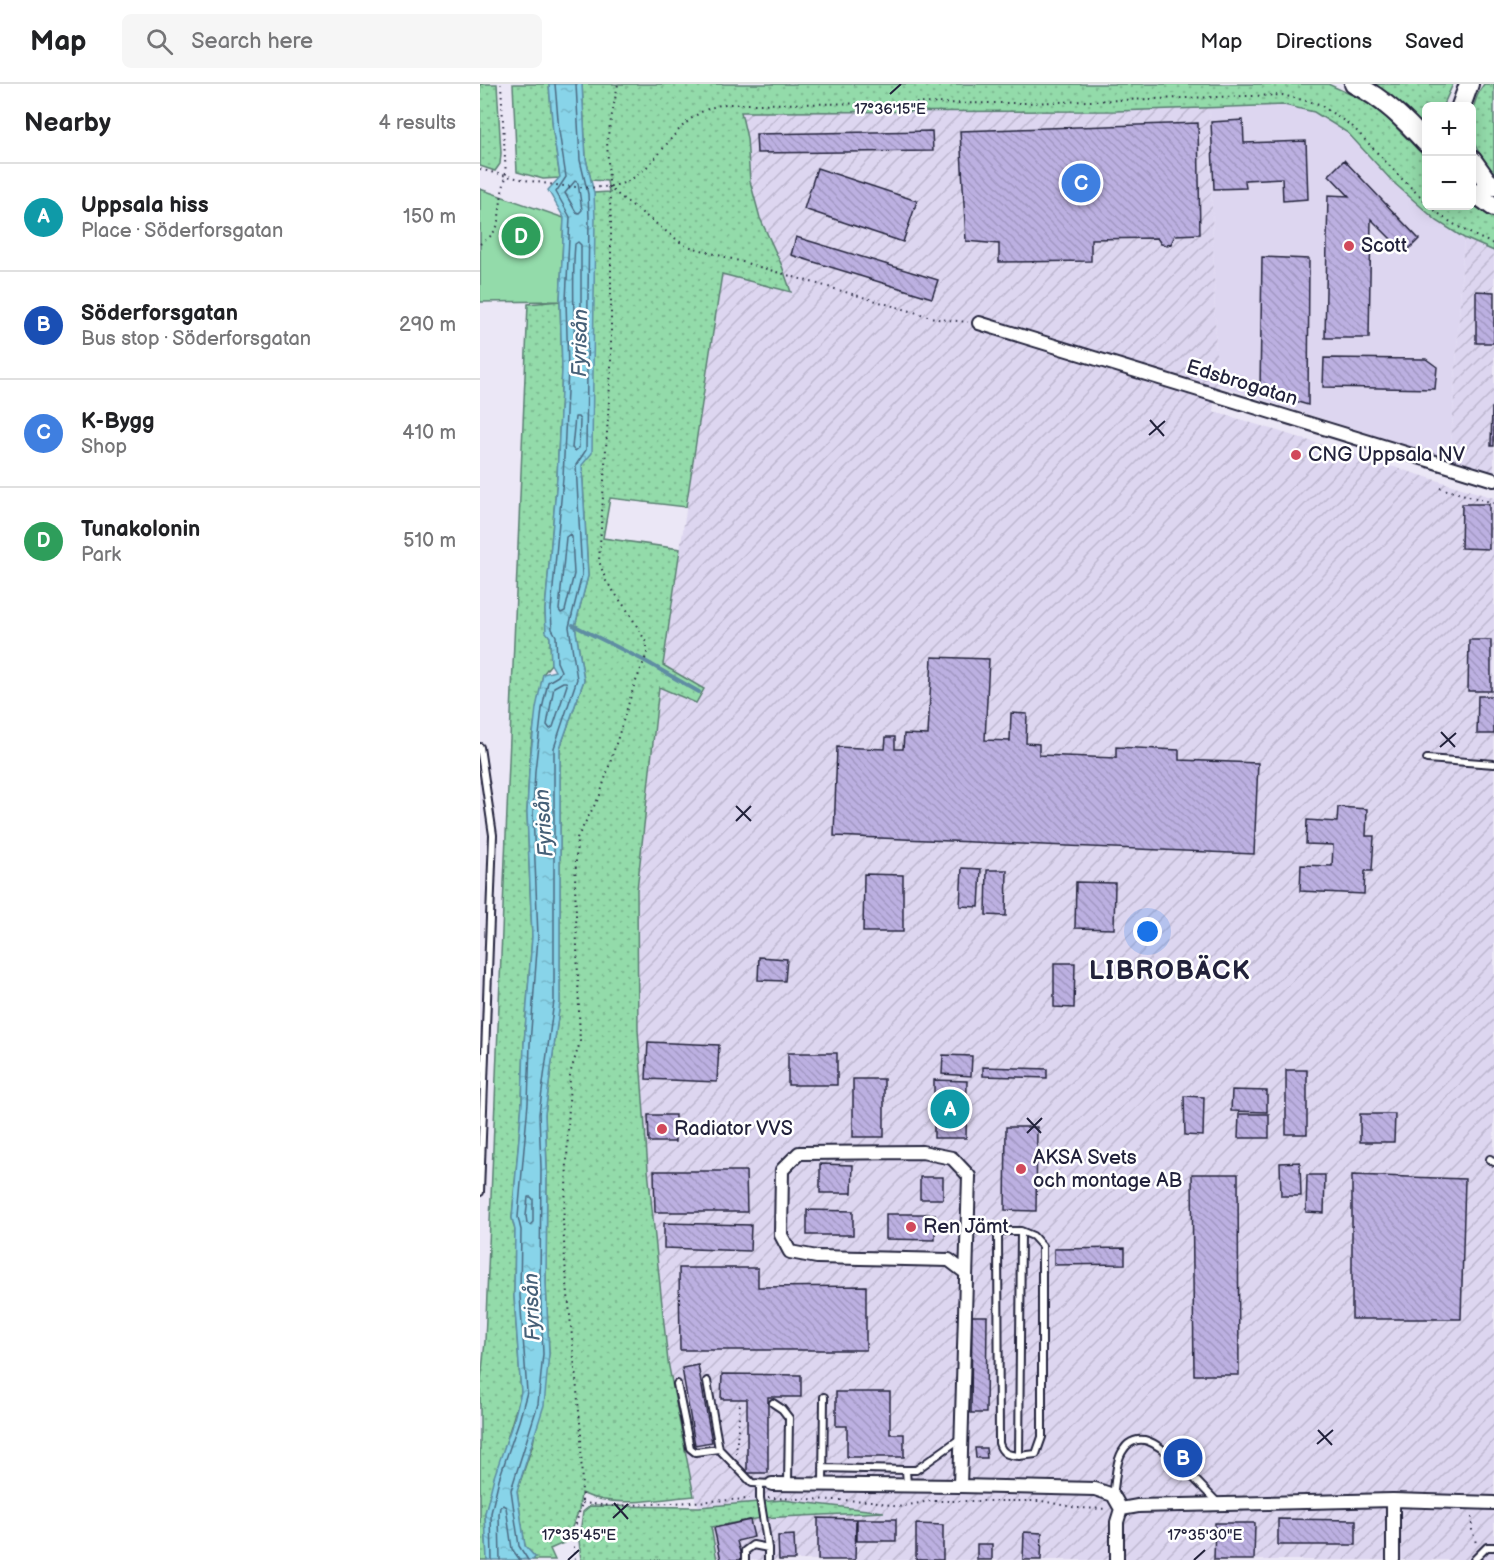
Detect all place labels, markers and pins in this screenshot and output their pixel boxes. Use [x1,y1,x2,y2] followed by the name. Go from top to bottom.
[1062,160,1100,206] pin: C
[502,214,540,258] pin: D
[1361,234,1407,258] place label: Scott
[1342,239,1356,253] marker: Scott
[1308,443,1466,467] place label: CNG Uppsala NV
[1289,448,1303,462] marker: CNG Uppsala NV
[930,1086,970,1132] pin: A
[674,1117,793,1141] place label: Radiator VVS
[655,1122,669,1136] marker: Radiator VVS
[1033,1146,1183,1193] place label: AKSA Svets och montage AB
[1014,1162,1028,1176] marker: AKSA Svets och montage AB
[923,1215,1009,1239] place label: Ren Jämt
[904,1220,918,1234] marker: Ren Jämt
[1164,1436,1202,1480] pin: B

